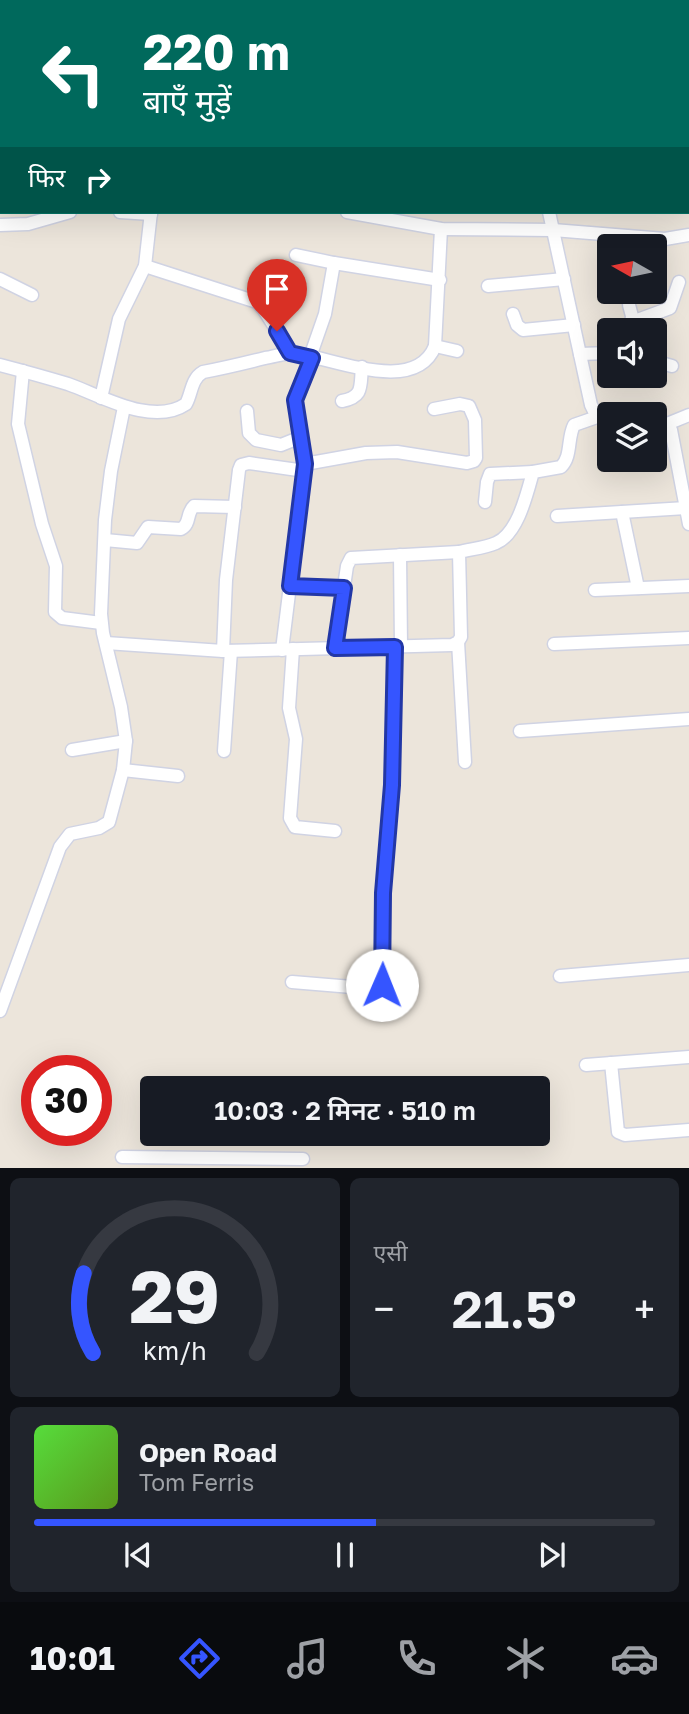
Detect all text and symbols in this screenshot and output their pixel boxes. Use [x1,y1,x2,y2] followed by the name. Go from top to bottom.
[143,22,290,81] text: 220 m
[28,28,119,119] icon: left
[143,82,232,120] text: बाएँ मुड़ें
[79,161,117,199] icon: right
[28,162,65,193] text: फिर
[597,234,667,304] north arrow
[597,234,667,472] map controls
[247,259,307,331] pin
[258,270,296,308] icon: arrive
[597,318,667,388] button: sound
[597,402,667,472] button: layers
[345,948,419,1022] position arrow
[21,1055,112,1146] speed limit sign: 30
[214,1095,476,1126] text: 10:03 · 2 मिनट · 510 m
[374,1238,408,1266] text: एसी
[129,1253,220,1340] text: 29
[452,1277,577,1339] text: 21.5°
[374,1286,394,1331] text: −
[634,1286,655,1331] text: +
[143,1335,207,1366] text: km/h
[139,1437,277,1468] text: Open Road
[139,1468,254,1496] text: Tom Ferris
[119,1536,157,1574] icon: previous
[326,1536,364,1574] icon: pause
[533,1536,571,1574] icon: next
[175,1634,224,1683] icon: directions
[283,1634,332,1683] icon: music
[392,1634,441,1683] icon: phone
[501,1634,550,1683] icon: climate
[610,1634,659,1683] icon: car
[30,1639,115,1677] text: 10:01

